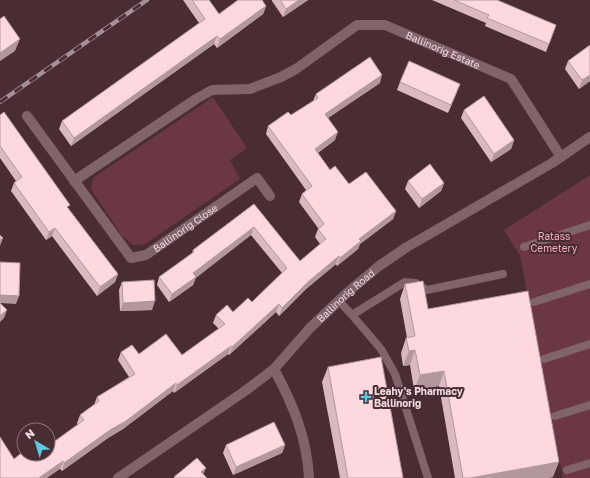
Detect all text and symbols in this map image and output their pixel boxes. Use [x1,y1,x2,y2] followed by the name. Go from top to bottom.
[404,29,482,71] street label: Ballinorig Estate
[151,201,220,254] street label: Ballinorig Close
[531,230,578,254] park label: Ratass Cemetery
[314,267,377,325] street label: Ballinorig Road
[374,385,463,409] place label: Leahy's Pharmacy Ballinorig
[361,392,371,402] marker: Leahy's Pharmacy Ballinorig
[16,422,56,462] north arrow
[22,426,37,441] text: N

